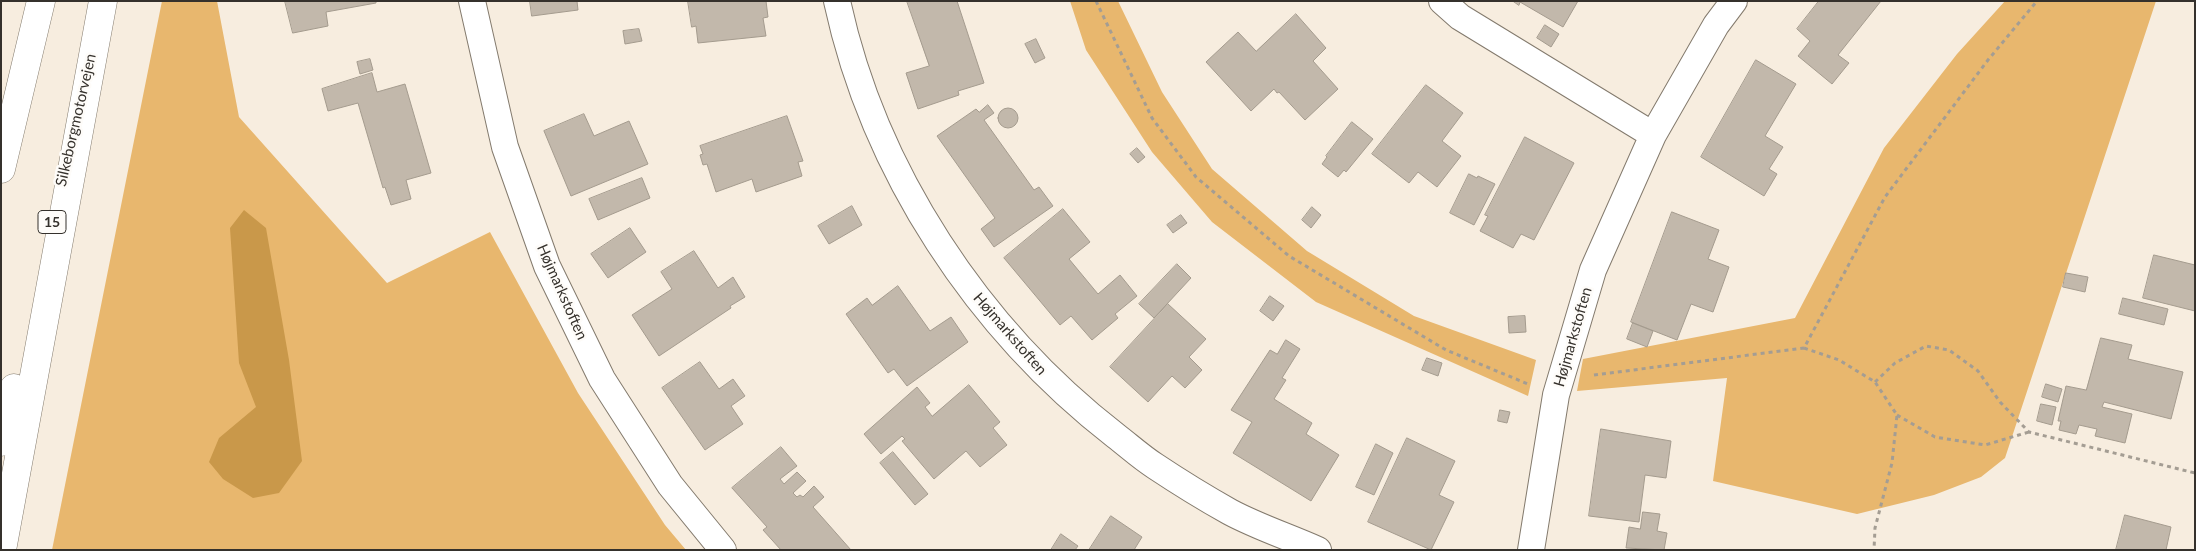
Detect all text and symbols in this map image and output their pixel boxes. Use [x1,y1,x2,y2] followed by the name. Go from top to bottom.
[52,52,100,188] street label: Silkeborgmotorvejen
[38,210,66,233] road number: 15
[533,241,591,343] street label: Højmarkstoften
[1550,285,1596,389] street label: Højmarkstoften
[969,289,1051,379] street label: Højmarkstoften

